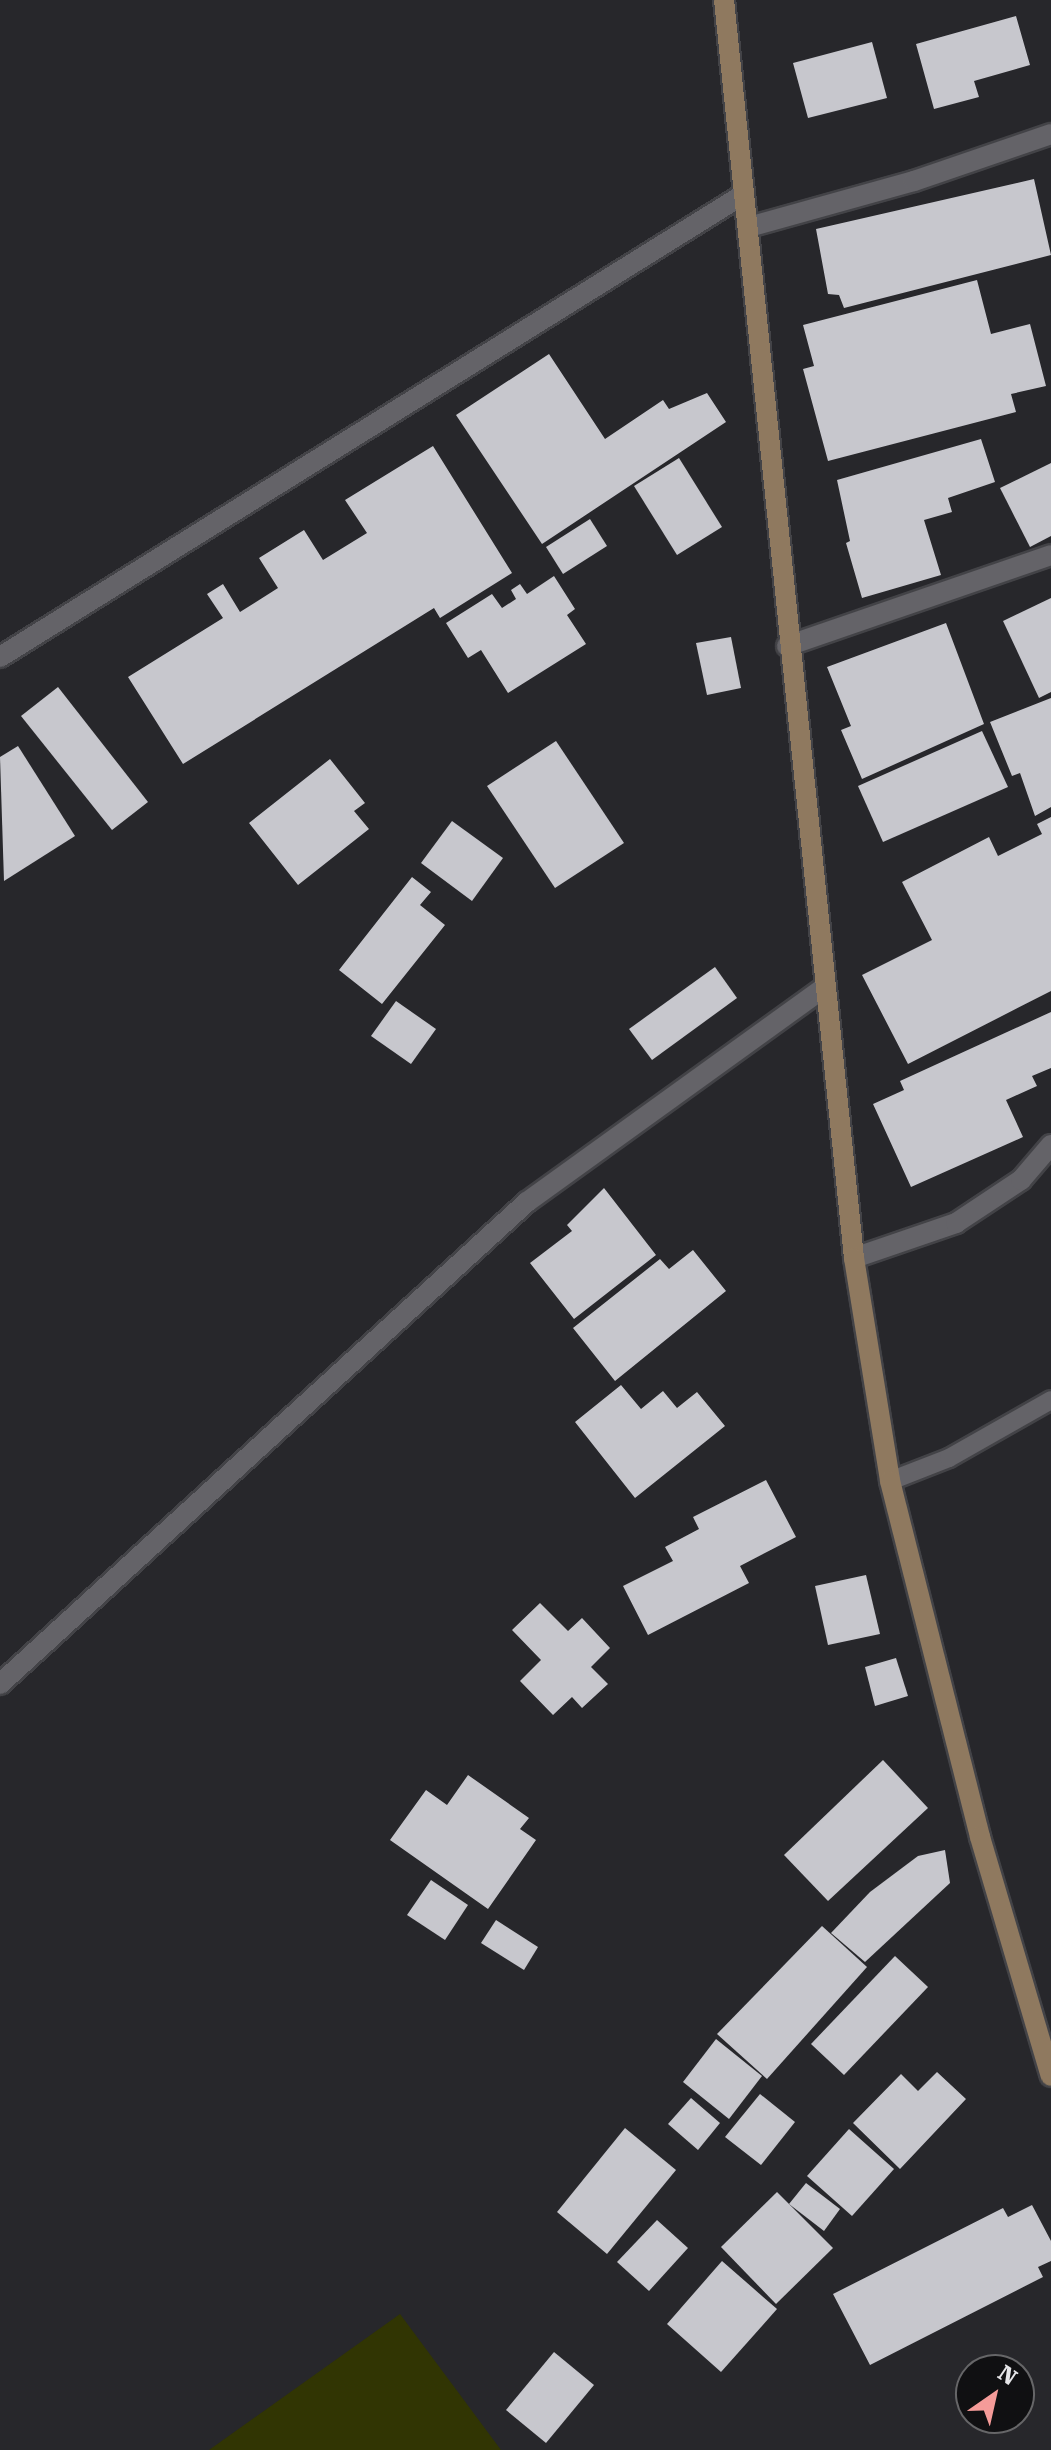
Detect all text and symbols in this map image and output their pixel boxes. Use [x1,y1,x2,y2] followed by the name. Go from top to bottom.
[955,2354,1035,2434] north arrow
[994,2360,1022,2390] text: N

